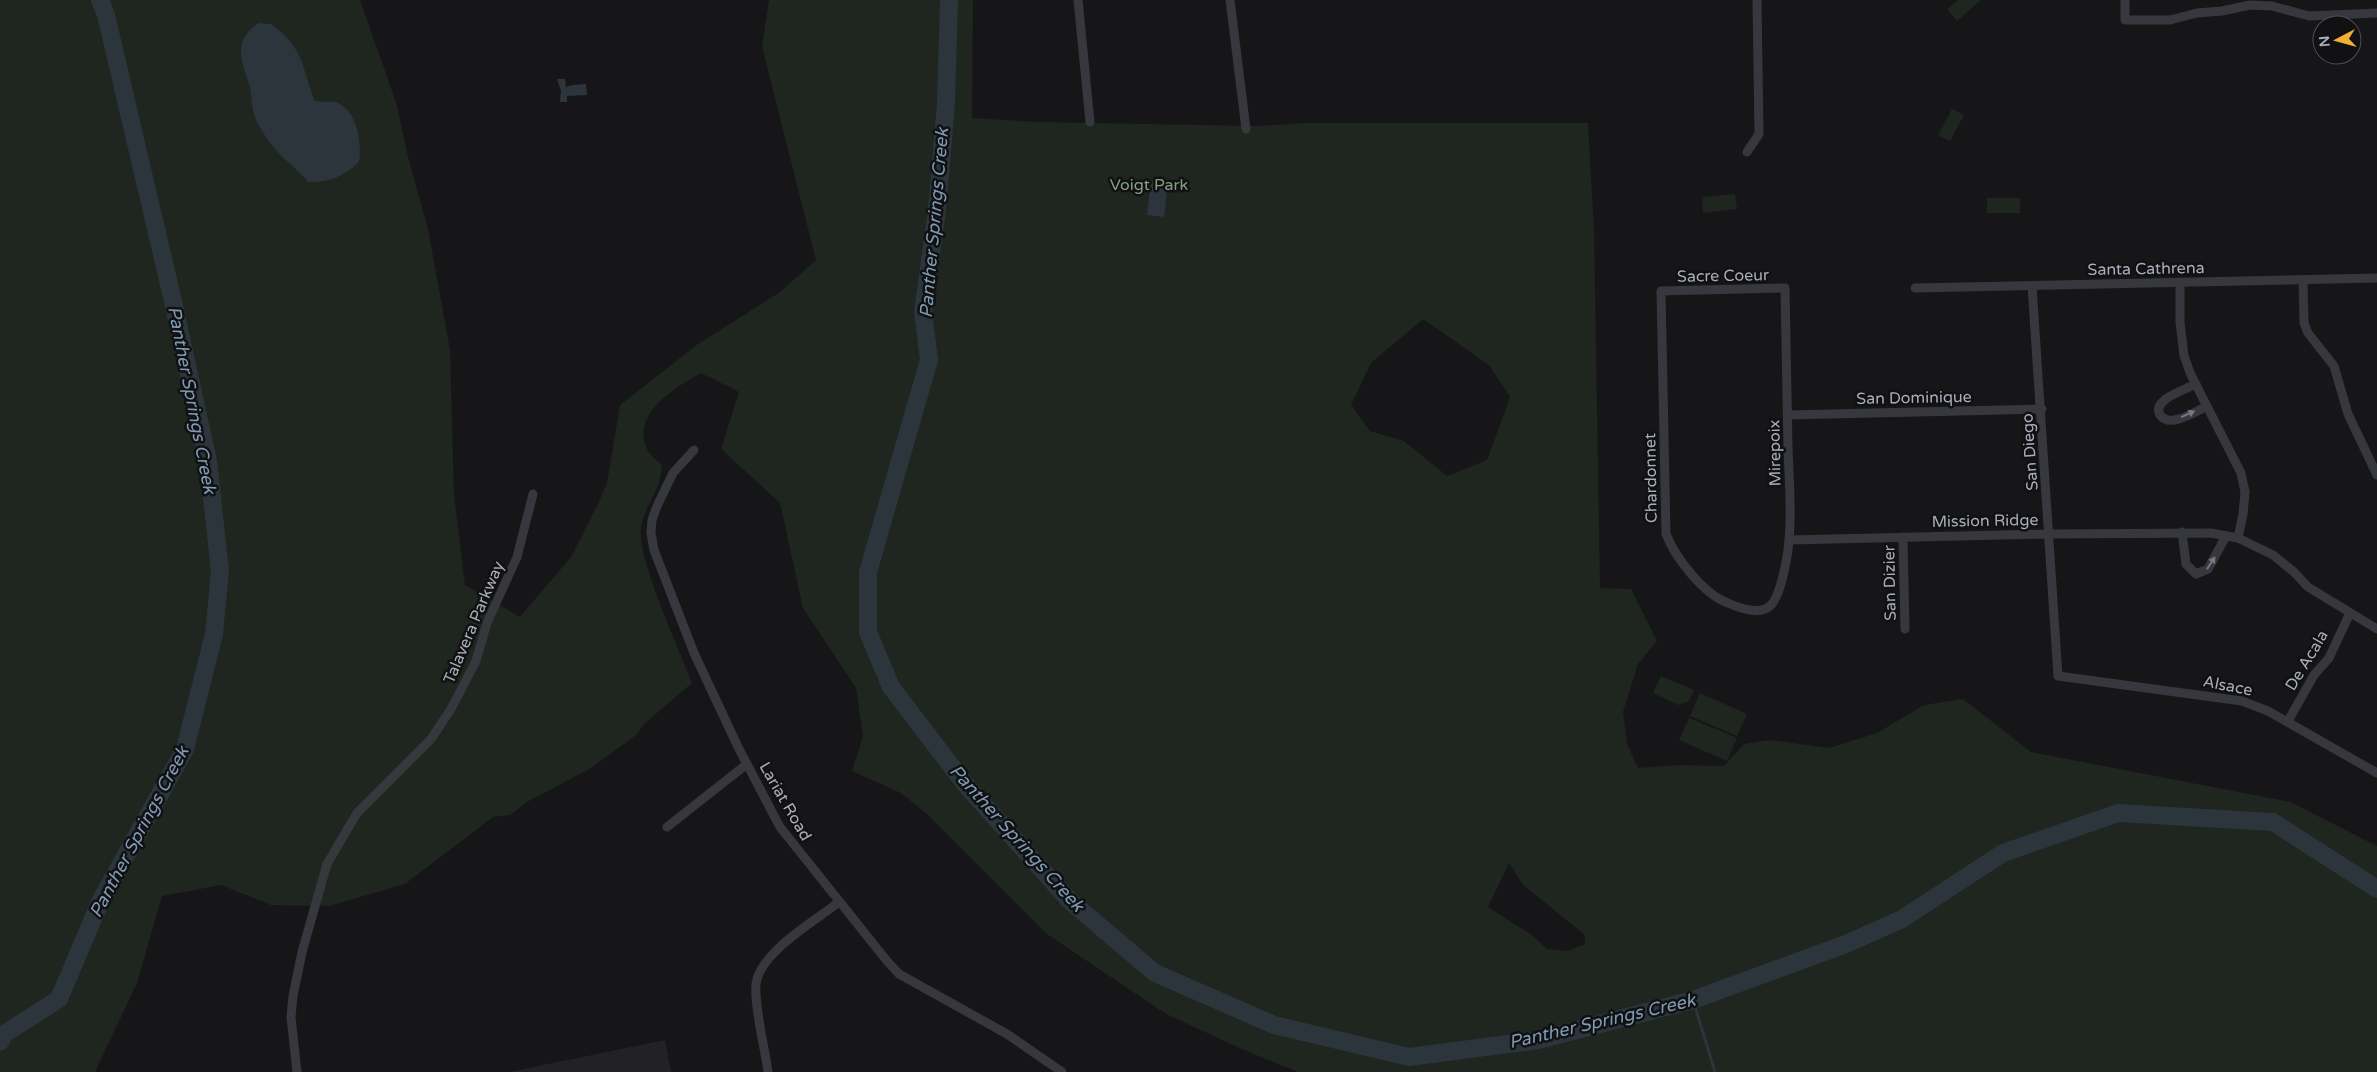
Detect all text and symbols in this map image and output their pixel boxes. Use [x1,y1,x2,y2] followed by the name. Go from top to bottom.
[2312,15,2362,65] north arrow
[2316,35,2334,48] text: N
[915,126,953,319] water label: Panther Springs Creek
[1110,175,1189,195] park label: Voigt Park
[2087,258,2205,280] street label: Santa Cathrena
[1677,265,1770,287] street label: Sacre Coeur
[163,304,221,497] water label: Panther Springs Creek
[1856,387,1972,409] street label: San Dominique
[2181,410,2195,418] one-way arrow
[2017,413,2043,491] street label: San Diego
[1764,419,1786,487] street label: Mirepoix
[1640,433,1662,523] street label: Chardonnet
[1931,510,2039,532] street label: Mission Ridge
[1879,544,1901,621] street label: San Dizier
[2206,556,2215,569] one-way arrow
[439,558,509,687] street label: Talavera Parkway
[2281,627,2333,694] street label: De Acala
[2201,671,2254,701] street label: Alsace
[85,742,194,921] water label: Panther Springs Creek
[755,759,816,844] street label: Lariat Road
[945,760,1090,917] water label: Panther Springs Creek
[1507,989,1698,1053] water label: Panther Springs Creek

